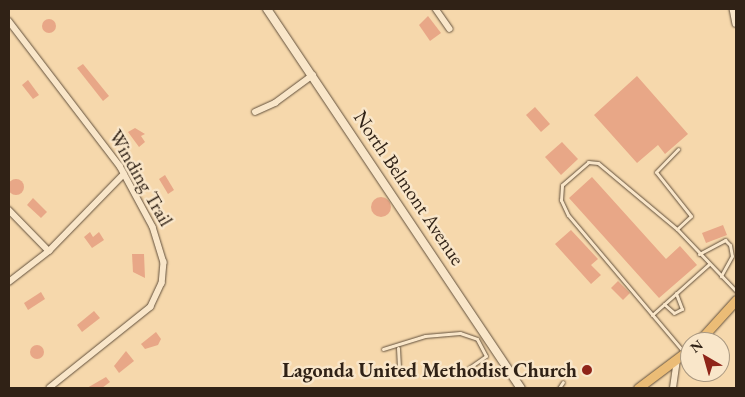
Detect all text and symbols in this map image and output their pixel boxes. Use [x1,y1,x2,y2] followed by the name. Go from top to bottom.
[348,106,470,270] street label: North Belmont Avenue
[104,125,178,231] street label: Winding Trail
[680,332,730,382] north arrow
[686,335,706,357] text: N
[282,358,577,382] place label: Lagonda United Methodist Church
[581,364,593,376] marker: Lagonda United Methodist Church

